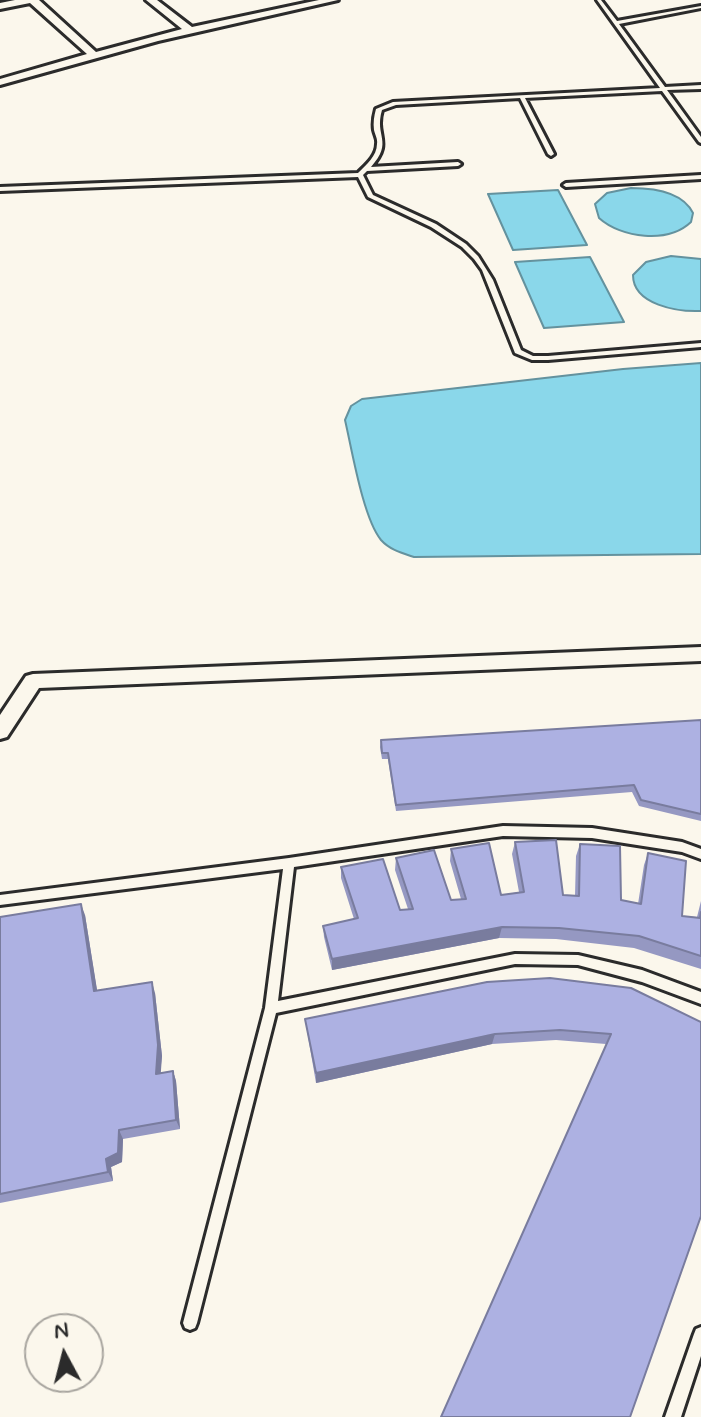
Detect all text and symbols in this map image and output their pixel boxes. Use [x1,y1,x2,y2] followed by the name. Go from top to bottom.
[24,1313,104,1393] north arrow
[52,1316,70,1346] text: N

